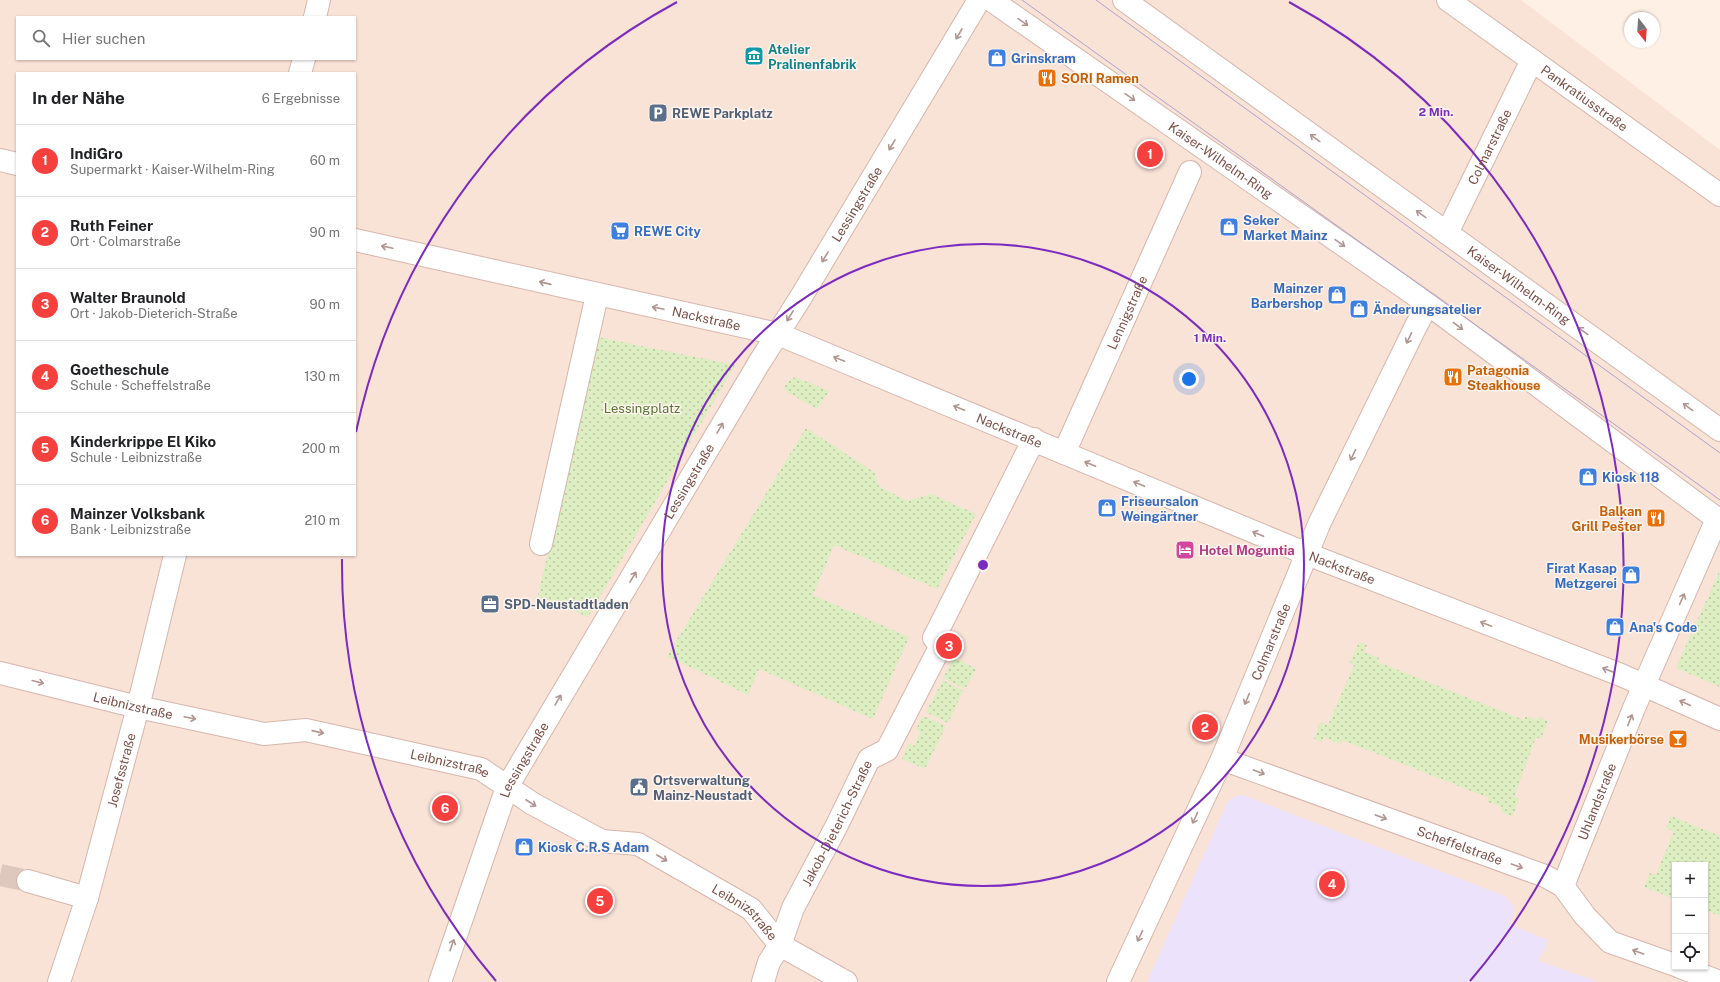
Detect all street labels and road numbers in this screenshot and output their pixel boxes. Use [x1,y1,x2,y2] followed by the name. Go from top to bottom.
[1538,62,1631,134] street label: Pankratiusstraße
[1464,107,1514,187] street label: Colmarstraße
[1166,118,1276,201] street label: Kaiser-Wilhelm-Ring
[828,164,885,244] street label: Lessingstraße
[1464,243,1573,327] street label: Kaiser-Wilhelm-Ring
[1104,273,1150,352] street label: Lennigstraße
[671,303,742,333] street label: Nackstraße
[974,410,1045,451] street label: Nackstraße
[661,441,717,522] street label: Lessingstraße
[1307,548,1377,587] street label: Nackstraße
[1248,601,1293,683] street label: Colmarstraße
[92,689,174,722] street label: Leibnizstraße
[496,719,551,800] street label: Lessingstraße
[104,731,138,809] street label: Josefsstraße
[409,746,493,780] street label: Leibnizstraße
[799,758,875,888] street label: Jakob-Dieterich-Straße
[1575,761,1619,842] street label: Uhlandstraße
[1415,823,1505,868] street label: Scheffelstraße
[709,881,781,943] street label: Leibnizstraße

